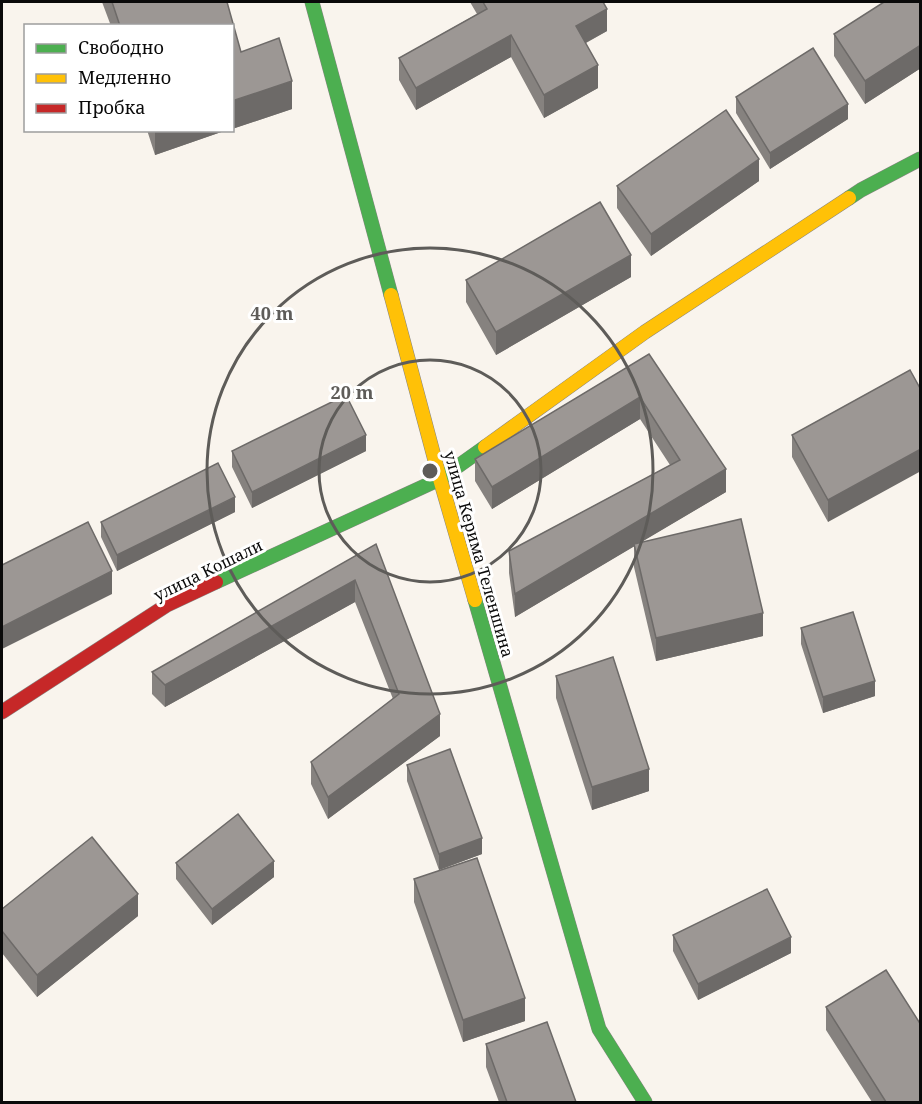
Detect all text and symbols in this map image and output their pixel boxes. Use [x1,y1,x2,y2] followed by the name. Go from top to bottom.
[24,24,234,132] legend
[78,35,164,59] text: Свободно
[78,65,171,89] text: Медленно
[78,95,145,119] text: Пробка
[251,301,294,325] text: 40 m
[331,380,374,404] text: 20 m
[439,448,519,660] street label: улица Керима Теленшина
[420,461,440,481] centre of rings
[150,534,266,606] street label: улица Кошали

